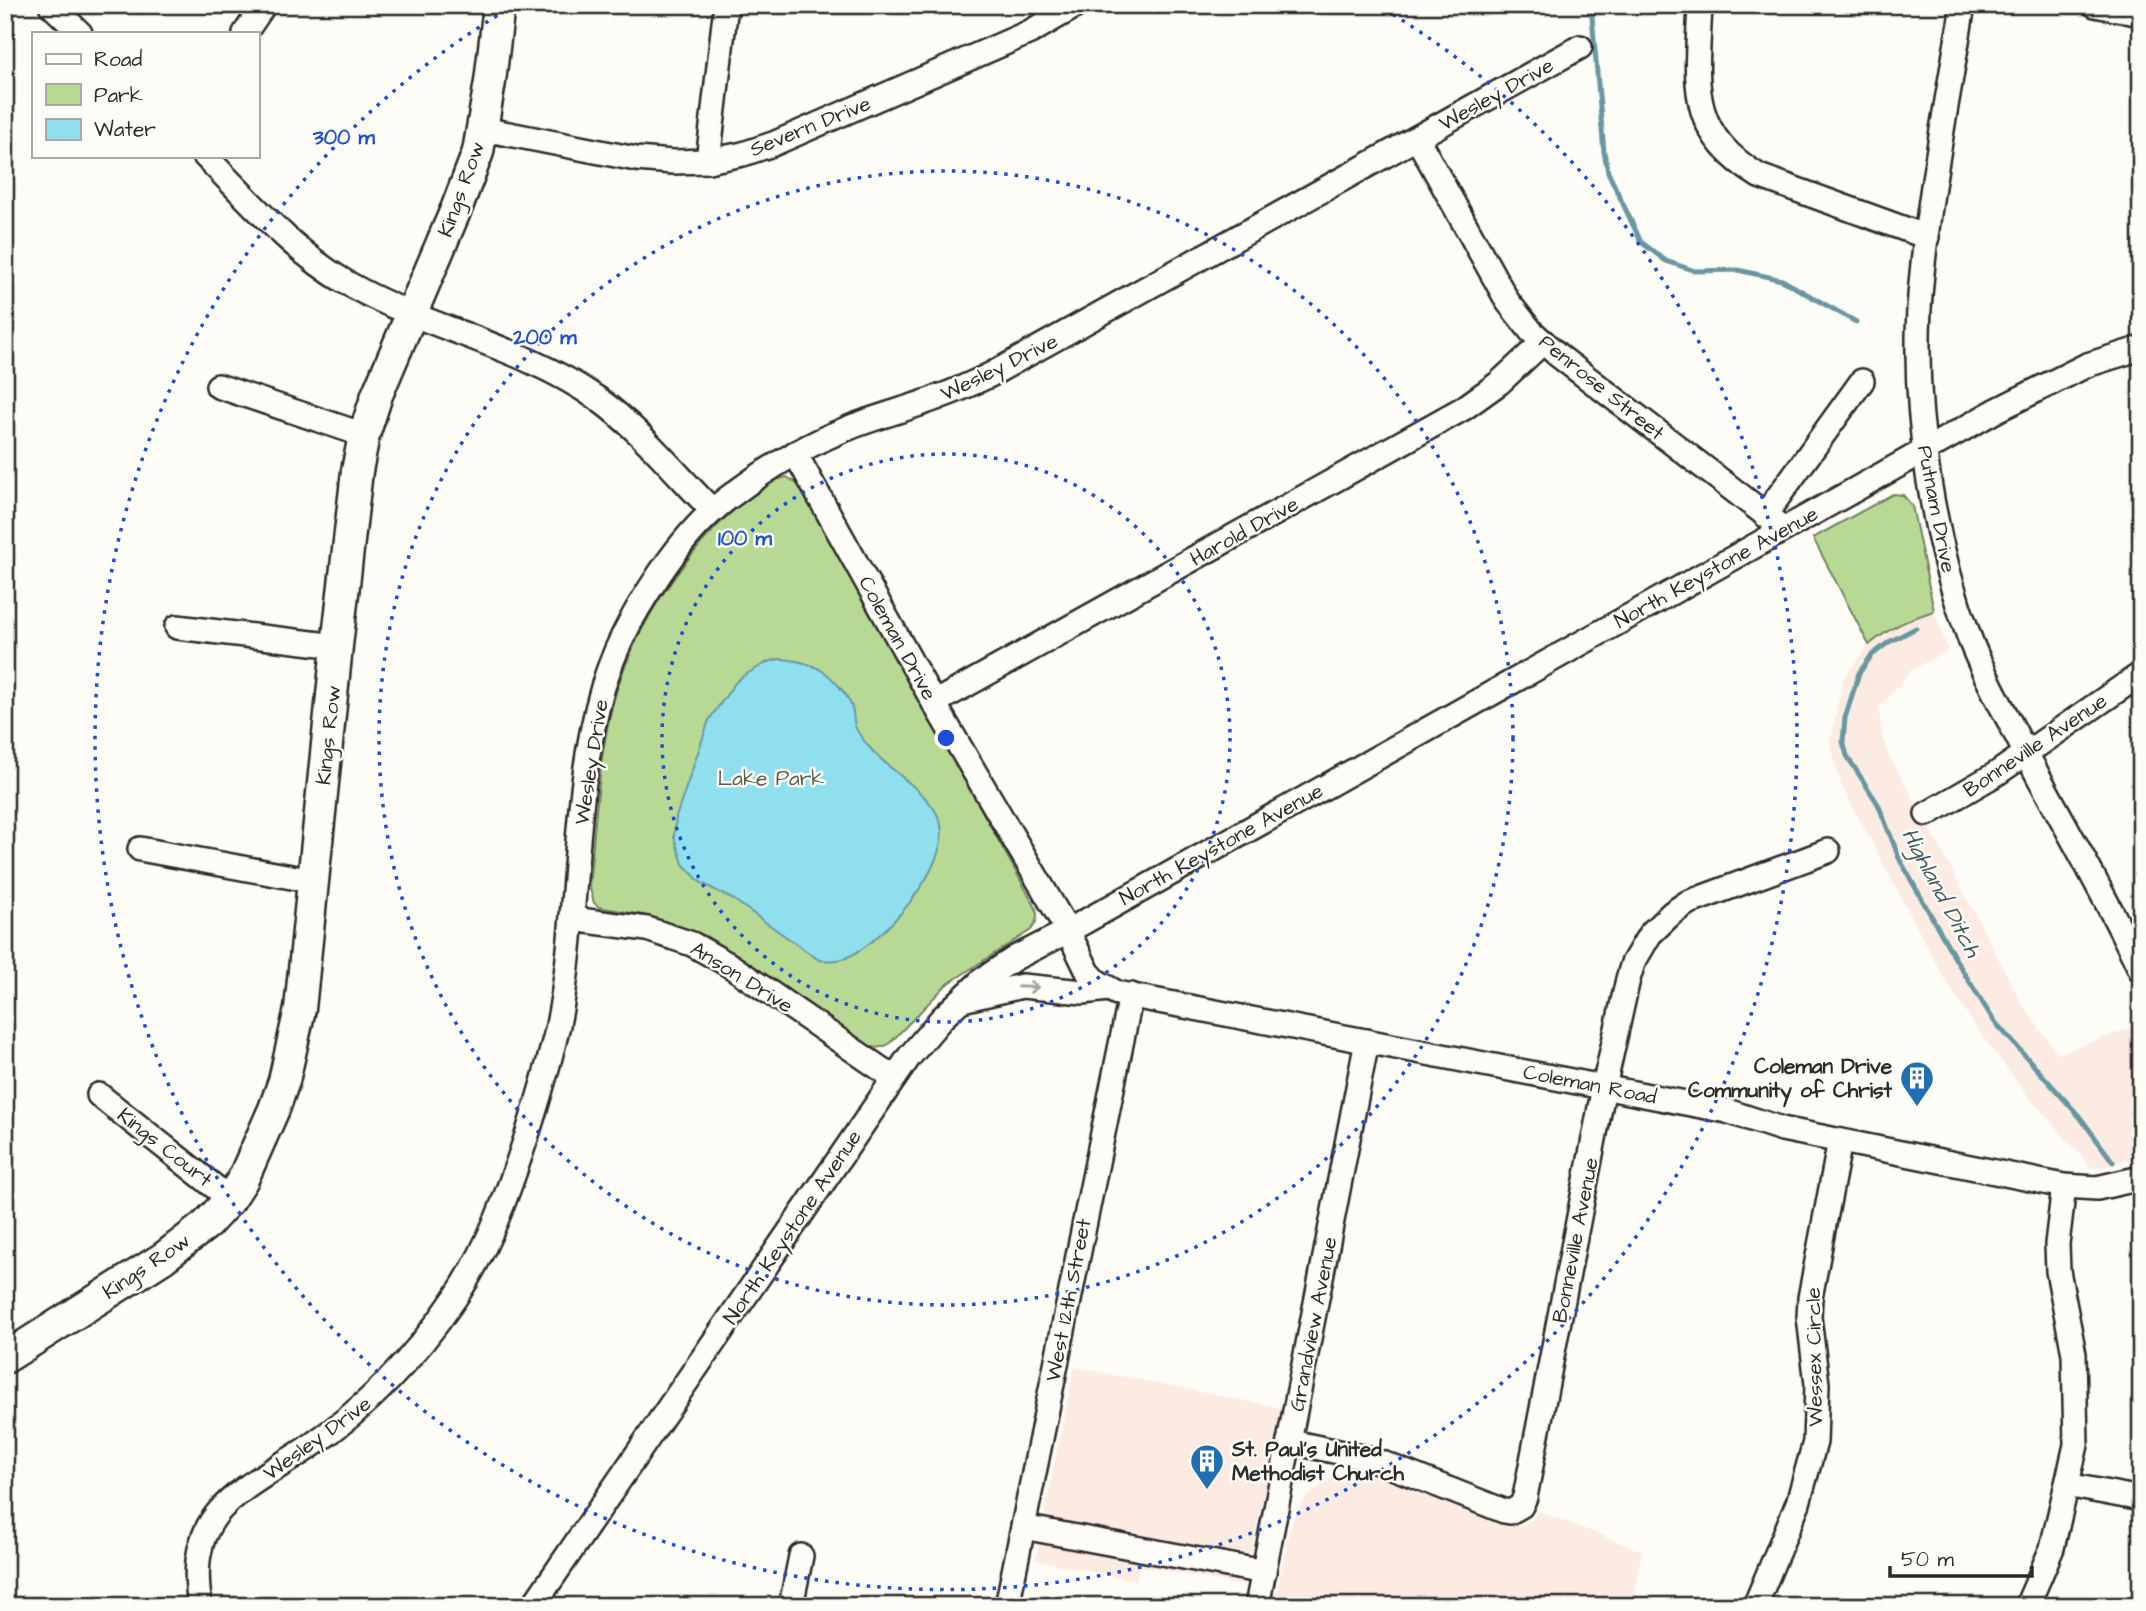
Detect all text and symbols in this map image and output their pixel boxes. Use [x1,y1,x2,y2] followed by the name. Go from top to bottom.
[32,32,259,158] legend
[94,45,142,74] text: Road
[1434,51,1560,140] street label: Wesley Drive
[94,81,143,110] text: Park
[745,89,875,164] street label: Severn Drive
[94,115,156,144] text: Water
[312,123,376,152] text: 300 m
[431,137,494,242] street label: Kings Row
[512,323,577,352] text: 200 m
[936,327,1063,410] street label: Wesley Drive
[1533,328,1671,447] street label: Penrose Street
[1910,443,1963,575] street label: Putnam Drive
[1185,490,1304,573] street label: Harold Drive
[1609,499,1824,637] street label: North Keystone Avenue
[718,524,773,553] text: 100 m
[851,571,944,706] street label: Coleman Drive
[309,684,350,786] street label: Kings Row
[1958,686,2113,804] street label: Bonneville Avenue
[567,697,618,827] street label: Wesley Drive
[934,726,958,750] centre of rings
[718,764,824,793] park label: Lake Park
[1114,776,1329,914] street label: North Keystone Avenue
[1893,822,1989,965] water label: Highland Ditch
[685,934,799,1020] street label: Anson Drive
[1017,980,1040,994] one-way arrow
[1688,1052,1893,1108] place label: Coleman Drive Community of Christ
[1521,1057,1659,1112] street label: Coleman Road
[1898,1059,1936,1108] building icon: Coleman Drive Community of Christ
[110,1101,219,1196] street label: Kings Court
[716,1124,870,1331] street label: North Keystone Avenue
[1545,1155,1606,1325] street label: Bonneville Avenue
[1038,1216,1099,1384] street label: West 12th Street
[97,1226,197,1308] street label: Kings Row
[1282,1234,1345,1414] street label: Grandview Avenue
[1799,1287,1830,1427] street label: Wessex Circle
[257,1389,378,1489] street label: Wesley Drive
[1231,1435,1405,1488] place label: St. Paul's United Methodist Church
[1188,1442,1226,1491] building icon: St. Paul's United Methodist Church
[1890,1534,2032,1578] scale bar
[1901,1545,1955,1574] text: 50 m

